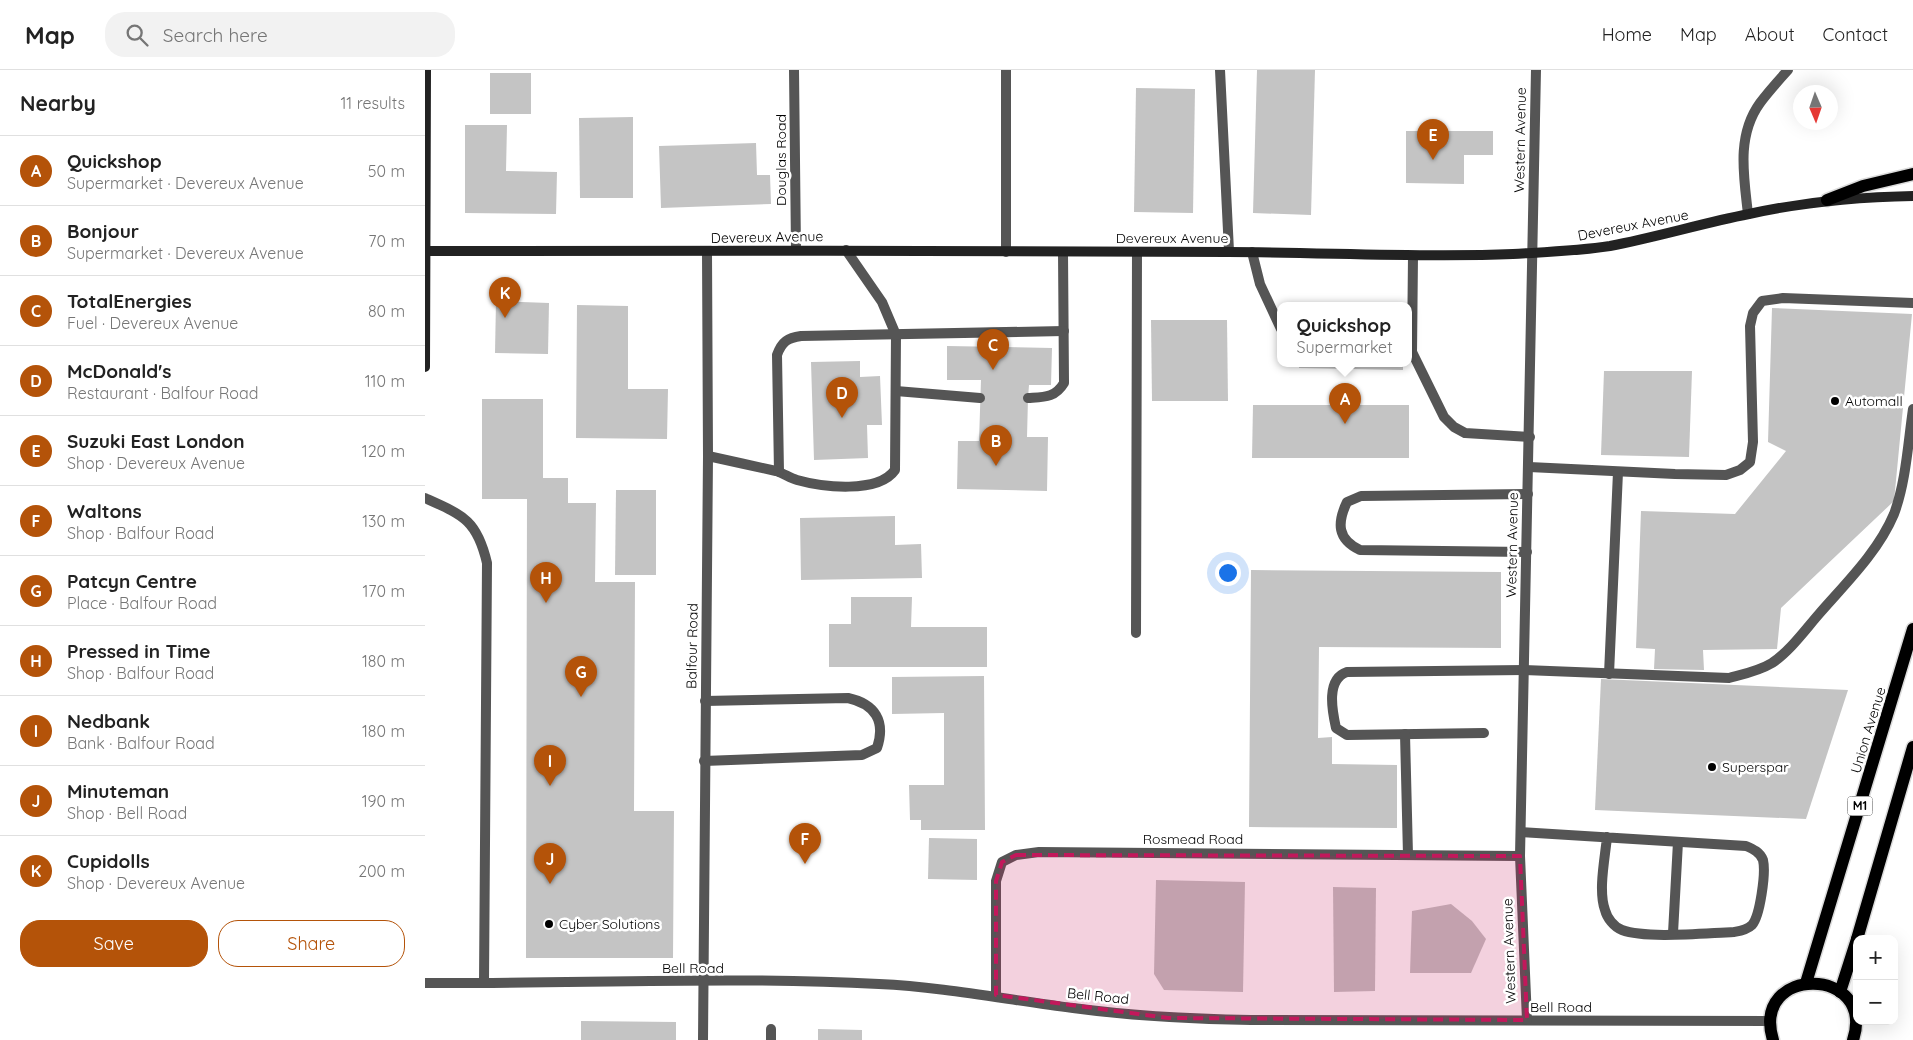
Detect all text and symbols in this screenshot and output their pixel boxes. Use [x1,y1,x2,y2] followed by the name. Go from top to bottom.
[105,12,455,57] search box
[25,20,75,50] text: Map
[123,21,151,49] icon: search
[163,23,268,47] text: Search here
[1602,23,1652,46] text: Home
[1680,23,1717,46] text: Map
[1745,23,1795,46] text: About
[1823,23,1888,46] text: Contact
[1793,85,1838,130] north arrow
[1510,87,1530,193] street label: Western Avenue
[20,90,96,116] text: Nearby
[340,93,405,113] text: 11 results
[772,114,790,206] street label: Douglas Road
[1417,119,1449,160] pin: E
[67,149,162,173] text: Quickshop
[31,161,41,181] text: A
[368,161,405,181] text: 50 m
[67,173,304,193] text: Supermarket · Devereux Avenue
[1576,205,1690,245] street label: Devereux Avenue
[67,219,139,243] text: Bonjour
[710,227,824,247] street label: Devereux Avenue
[1116,229,1228,247] street label: Devereux Avenue
[31,231,41,251] text: B
[368,231,405,251] text: 70 m
[67,243,304,263] text: Supermarket · Devereux Avenue
[489,277,521,318] pin: K
[67,289,192,313] text: TotalEnergies
[31,301,41,321] text: C
[368,301,405,321] text: 80 m
[1277,302,1412,367] popup
[67,313,238,333] text: Fuel · Devereux Avenue
[1296,313,1391,337] text: Quickshop
[977,329,1009,370] pin: C
[1296,337,1393,357] text: Supermarket
[67,359,171,383] text: McDonald's
[30,371,42,391] text: D
[365,371,405,391] text: 110 m
[826,377,858,418] pin: D
[67,383,258,403] text: Restaurant · Balfour Road
[1329,383,1361,424] pin: A
[1845,392,1903,410] place label: Automall
[1829,395,1841,407] marker: Automall
[980,425,1012,466] pin: B
[67,429,244,453] text: Suzuki East London
[31,441,41,461] text: E
[362,441,405,461] text: 120 m
[67,453,245,473] text: Shop · Devereux Avenue
[1502,492,1522,598] street label: Western Avenue
[67,499,142,523] text: Waltons
[32,511,41,531] text: F
[362,511,405,531] text: 130 m
[67,523,214,543] text: Shop · Balfour Road
[1215,560,1241,586] your location
[530,562,562,603] pin: H
[67,569,197,593] text: Patcyn Centre
[30,581,42,601] text: G
[362,581,405,601] text: 170 m
[67,593,217,613] text: Place · Balfour Road
[682,603,702,689] street label: Balfour Road
[67,639,211,663] text: Pressed in Time
[30,651,42,671] text: H
[362,651,405,671] text: 180 m
[565,656,597,697] pin: G
[67,663,214,683] text: Shop · Balfour Road
[1846,685,1890,775] street label: Union Avenue
[67,709,150,733] text: Nedbank
[34,721,38,741] text: I
[362,721,405,741] text: 180 m
[67,733,215,753] text: Bank · Balfour Road
[534,745,566,786] pin: I
[1722,758,1789,776] place label: Superspar
[1706,761,1718,773] marker: Superspar
[67,779,169,803] text: Minuteman
[32,791,40,811] text: J
[362,791,405,811] text: 190 m
[1847,796,1873,816] road number: M1
[67,803,187,823] text: Shop · Bell Road
[789,823,821,864] pin: F
[1143,830,1243,848] street label: Rosmead Road
[534,843,566,884] pin: J
[67,849,150,873] text: Cupidolls
[31,861,41,881] text: K
[358,861,405,881] text: 200 m
[67,873,245,893] text: Shop · Devereux Avenue
[1498,898,1520,1004] street label: Western Avenue
[559,915,660,933] place label: Cyber Solutions
[543,918,555,930] marker: Cyber Solutions
[20,920,208,967] button: Save
[218,920,405,967] button: Share
[1853,935,1898,1025] map controls
[1853,935,1898,980] button: +
[662,959,724,977] street label: Bell Road
[1853,980,1898,1025] button: −
[1066,984,1130,1008] street label: Bell Road
[1530,998,1592,1016] street label: Bell Road

